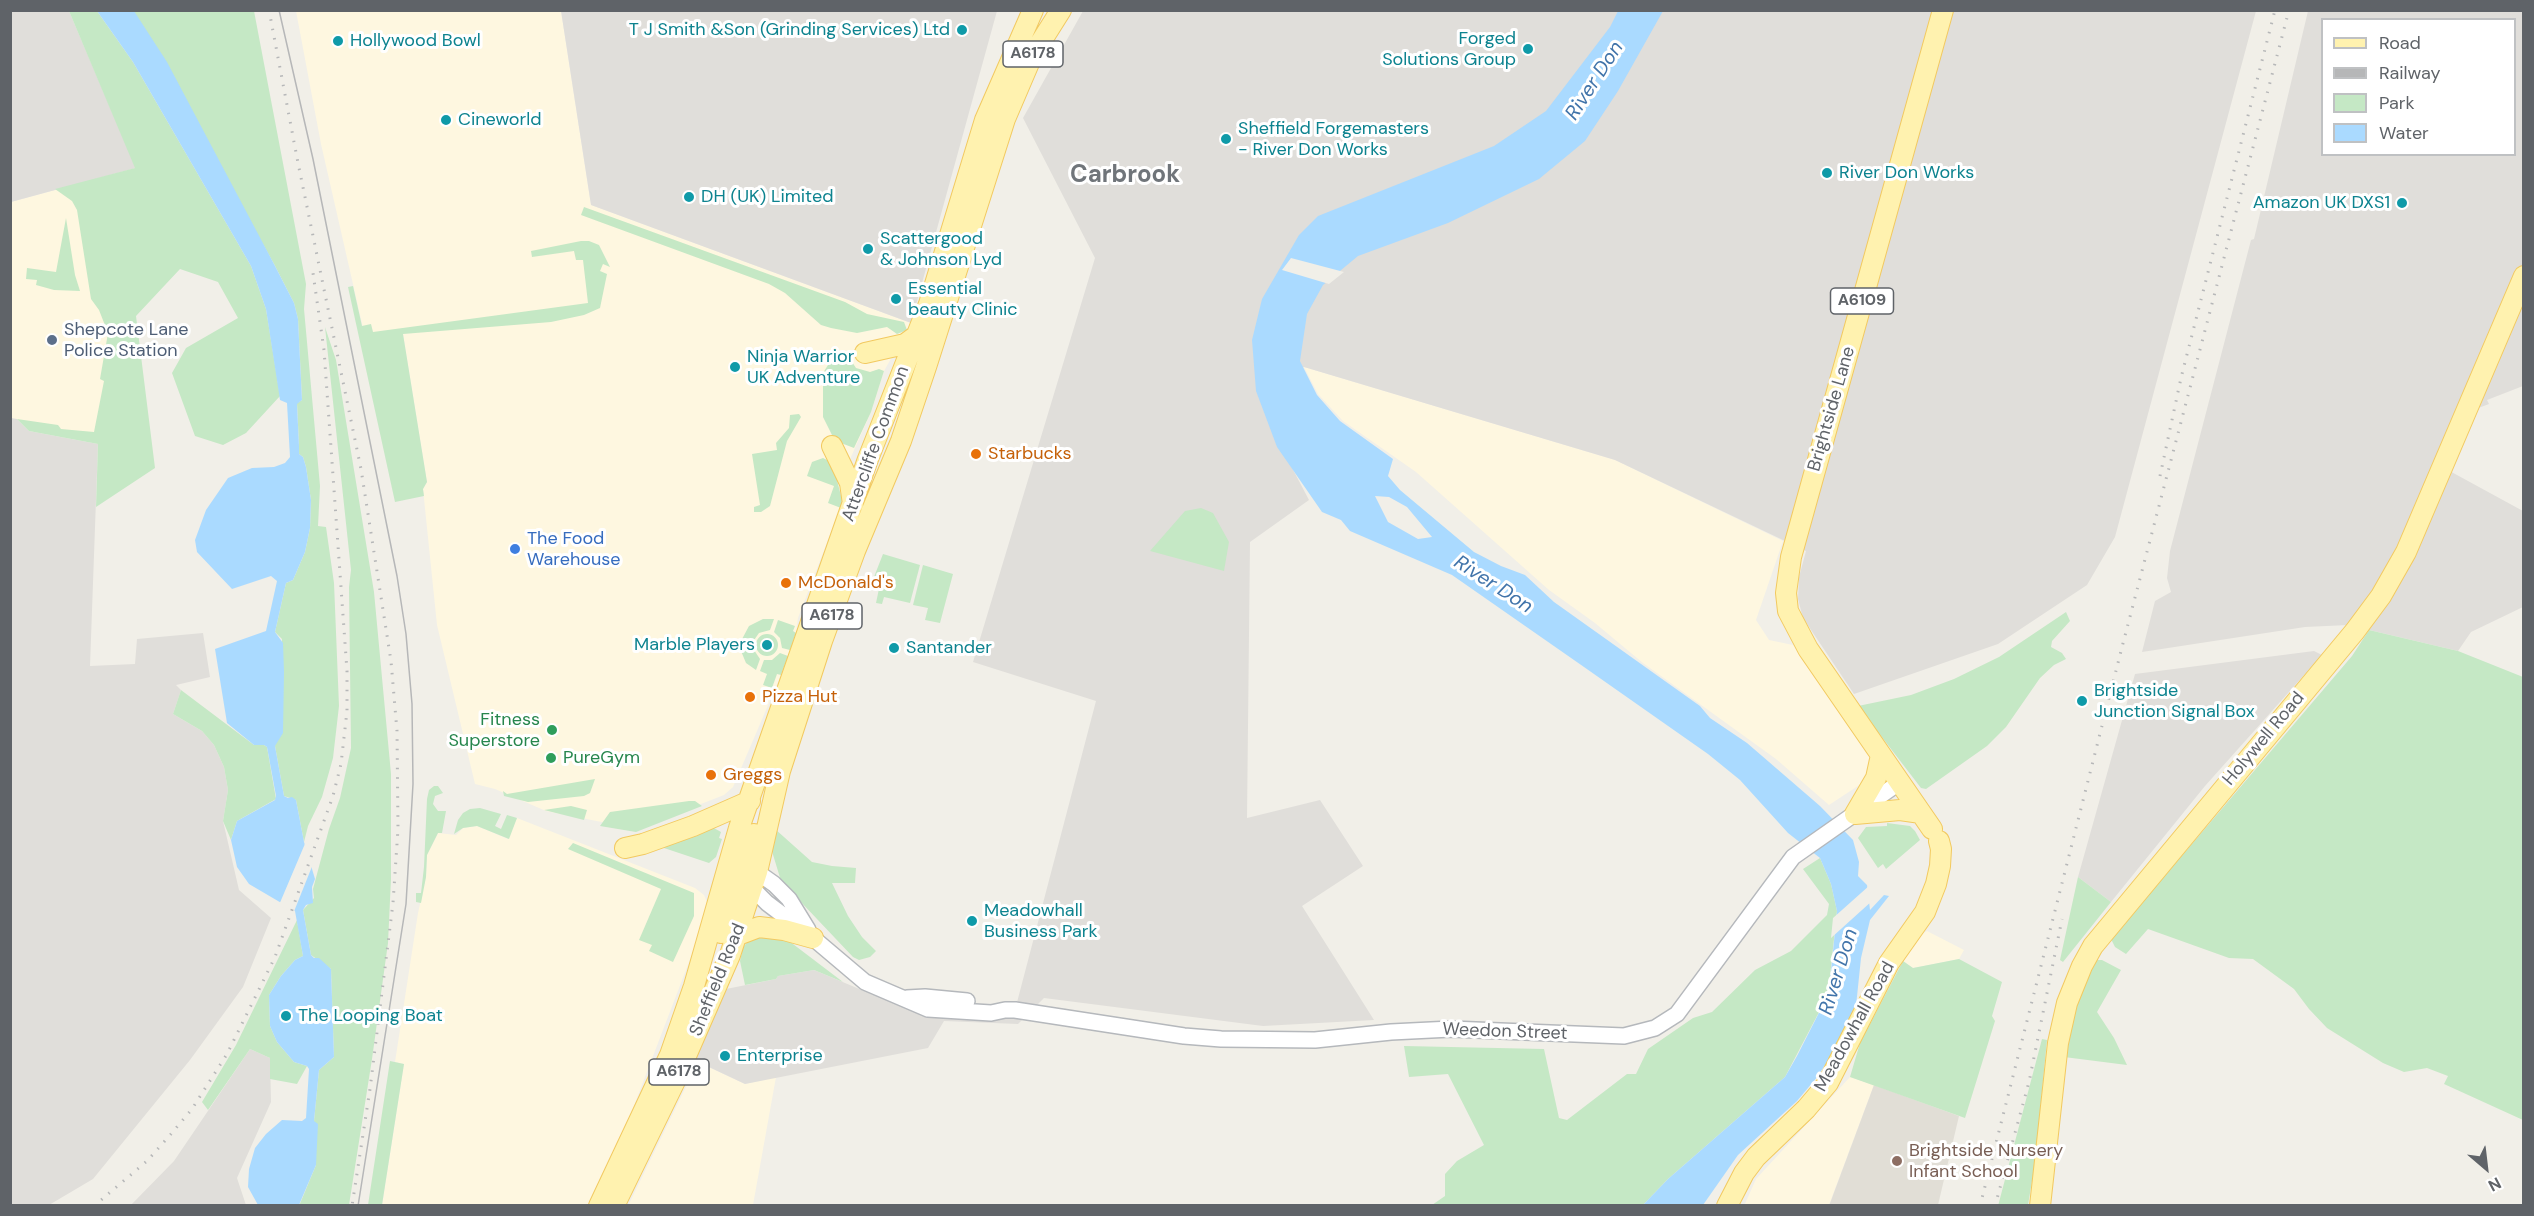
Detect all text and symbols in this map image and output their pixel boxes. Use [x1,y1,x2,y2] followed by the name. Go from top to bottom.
[2321,18,2516,156] legend
[629,19,950,41] place label: T J Smith &Son (Grinding Services) Ltd
[955,23,969,37] marker: T J Smith &Son (Grinding Services) Ltd
[1382,28,1516,70] place label: Forged Solutions Group
[350,30,481,52] place label: Hollywood Bowl
[2379,31,2421,55] text: Road
[331,34,345,48] marker: Hollywood Bowl
[1561,37,1629,125] water label: River Don
[1003,41,1063,67] road number: A6178
[1521,42,1535,56] marker: Forged Solutions Group
[2379,61,2441,85] text: Railway
[2379,91,2415,115] text: Park
[458,109,541,131] place label: Cineworld
[439,113,453,127] marker: Cineworld
[1238,118,1429,160] place label: Sheffield Forgemasters - River Don Works
[2379,121,2429,145] text: Water
[1219,132,1233,146] marker: Sheffield Forgemasters - River Don Works
[1070,162,1180,190] district label: Carbrook
[1839,162,1974,184] place label: River Don Works
[1820,166,1834,180] marker: River Don Works
[701,186,833,208] place label: DH (UK) Limited
[682,190,696,204] marker: DH (UK) Limited
[2253,192,2390,214] place label: Amazon UK DXS1
[2395,196,2409,210] marker: Amazon UK DXS1
[880,228,1002,270] place label: Scattergood & Johnson Lyd
[861,242,875,256] marker: Scattergood & Johnson Lyd
[908,278,1018,320] place label: Essential beauty Clinic
[1830,288,1894,314] road number: A6109
[889,292,903,306] marker: Essential beauty Clinic
[64,319,189,362] place label: Shepcote Lane Police Station
[45,333,59,347] marker: Shepcote Lane Police Station
[1804,344,1860,474] street label: Brightside Lane
[747,346,860,388] place label: Ninja Warrior UK Adventure
[728,360,742,374] marker: Ninja Warrior UK Adventure
[838,363,914,525] street label: Attercliffe Common
[988,443,1071,465] place label: Starbucks
[969,447,983,461] marker: Starbucks
[527,528,620,570] place label: The Food Warehouse
[508,542,522,556] marker: The Food Warehouse
[1449,551,1537,619] water label: River Don
[798,572,894,594] place label: McDonald's
[779,576,793,590] marker: McDonald's
[802,603,862,629] road number: A6178
[634,634,755,656] place label: Marble Players
[906,637,992,659] place label: Santander
[760,638,774,652] marker: Marble Players
[887,641,901,655] marker: Santander
[2094,680,2255,722] place label: Brightside Junction Signal Box
[762,686,837,708] place label: Pizza Hut
[2219,688,2309,790] street label: Holywell Road
[743,690,757,704] marker: Pizza Hut
[2075,694,2089,708] marker: Brightside Junction Signal Box
[448,709,540,752] place label: Fitness Superstore
[545,723,559,737] marker: Fitness Superstore
[563,747,640,769] place label: PureGym
[544,751,558,765] marker: PureGym
[723,764,782,786] place label: Greggs
[704,768,718,782] marker: Greggs
[984,900,1097,942] place label: Meadowhall Business Park
[965,914,979,928] marker: Meadowhall Business Park
[686,921,750,1039] street label: Sheffield Road
[1815,926,1863,1018] water label: River Don
[1810,958,1900,1096] street label: Meadowhall Road
[298,1005,443,1027] place label: The Looping Boat
[279,1009,293,1023] marker: The Looping Boat
[1442,1019,1568,1045] street label: Weedon Street
[737,1045,823,1067] place label: Enterprise
[718,1049,732,1063] marker: Enterprise
[649,1059,709,1085] road number: A6178
[2456,1138,2516,1198] north arrow
[1909,1140,2063,1182] place label: Brightside Nursery Infant School
[1890,1154,1904,1168] marker: Brightside Nursery Infant School
[2485,1172,2505,1196] text: N

